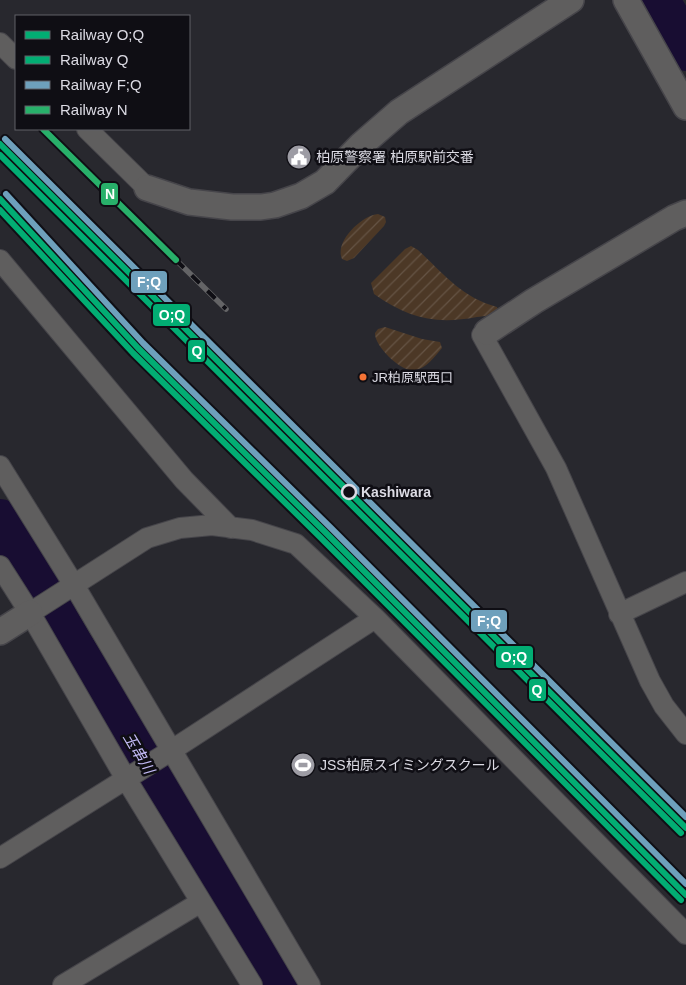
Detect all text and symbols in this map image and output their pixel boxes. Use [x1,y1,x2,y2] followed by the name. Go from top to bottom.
[15,15,190,130] legend
[60,26,144,43] text: Railway O;Q
[60,51,128,68] text: Railway Q
[60,76,142,93] text: Railway F;Q
[60,101,128,118] text: Railway N
[286,144,312,170] public building icon: 柏原警察署 柏原駅前交番
[316,149,474,165] place label: 柏原警察署 柏原駅前交番
[100,182,119,206] line badge: N
[105,186,115,202] text: N
[130,270,168,294] line badge: F;Q
[137,274,161,290] text: F;Q
[152,303,191,327] line badge: O;Q
[159,307,185,323] text: O;Q
[187,339,206,363] line badge: Q
[192,343,203,359] text: Q
[372,370,453,385] place label: JR柏原駅西口
[358,372,368,382] marker: JR柏原駅西口
[341,484,357,500] marker: Kashiwara
[361,484,431,500] place label: Kashiwara
[470,609,508,633] line badge: F;Q
[477,613,501,629] text: F;Q
[495,645,534,669] line badge: O;Q
[501,649,527,665] text: O;Q
[528,678,547,702] line badge: Q
[532,682,543,698] text: Q
[120,729,159,778] water label: 玉串川
[290,752,316,778] sports icon: JSS柏原スイミングスクール
[320,757,500,773] place label: JSS柏原スイミングスクール

